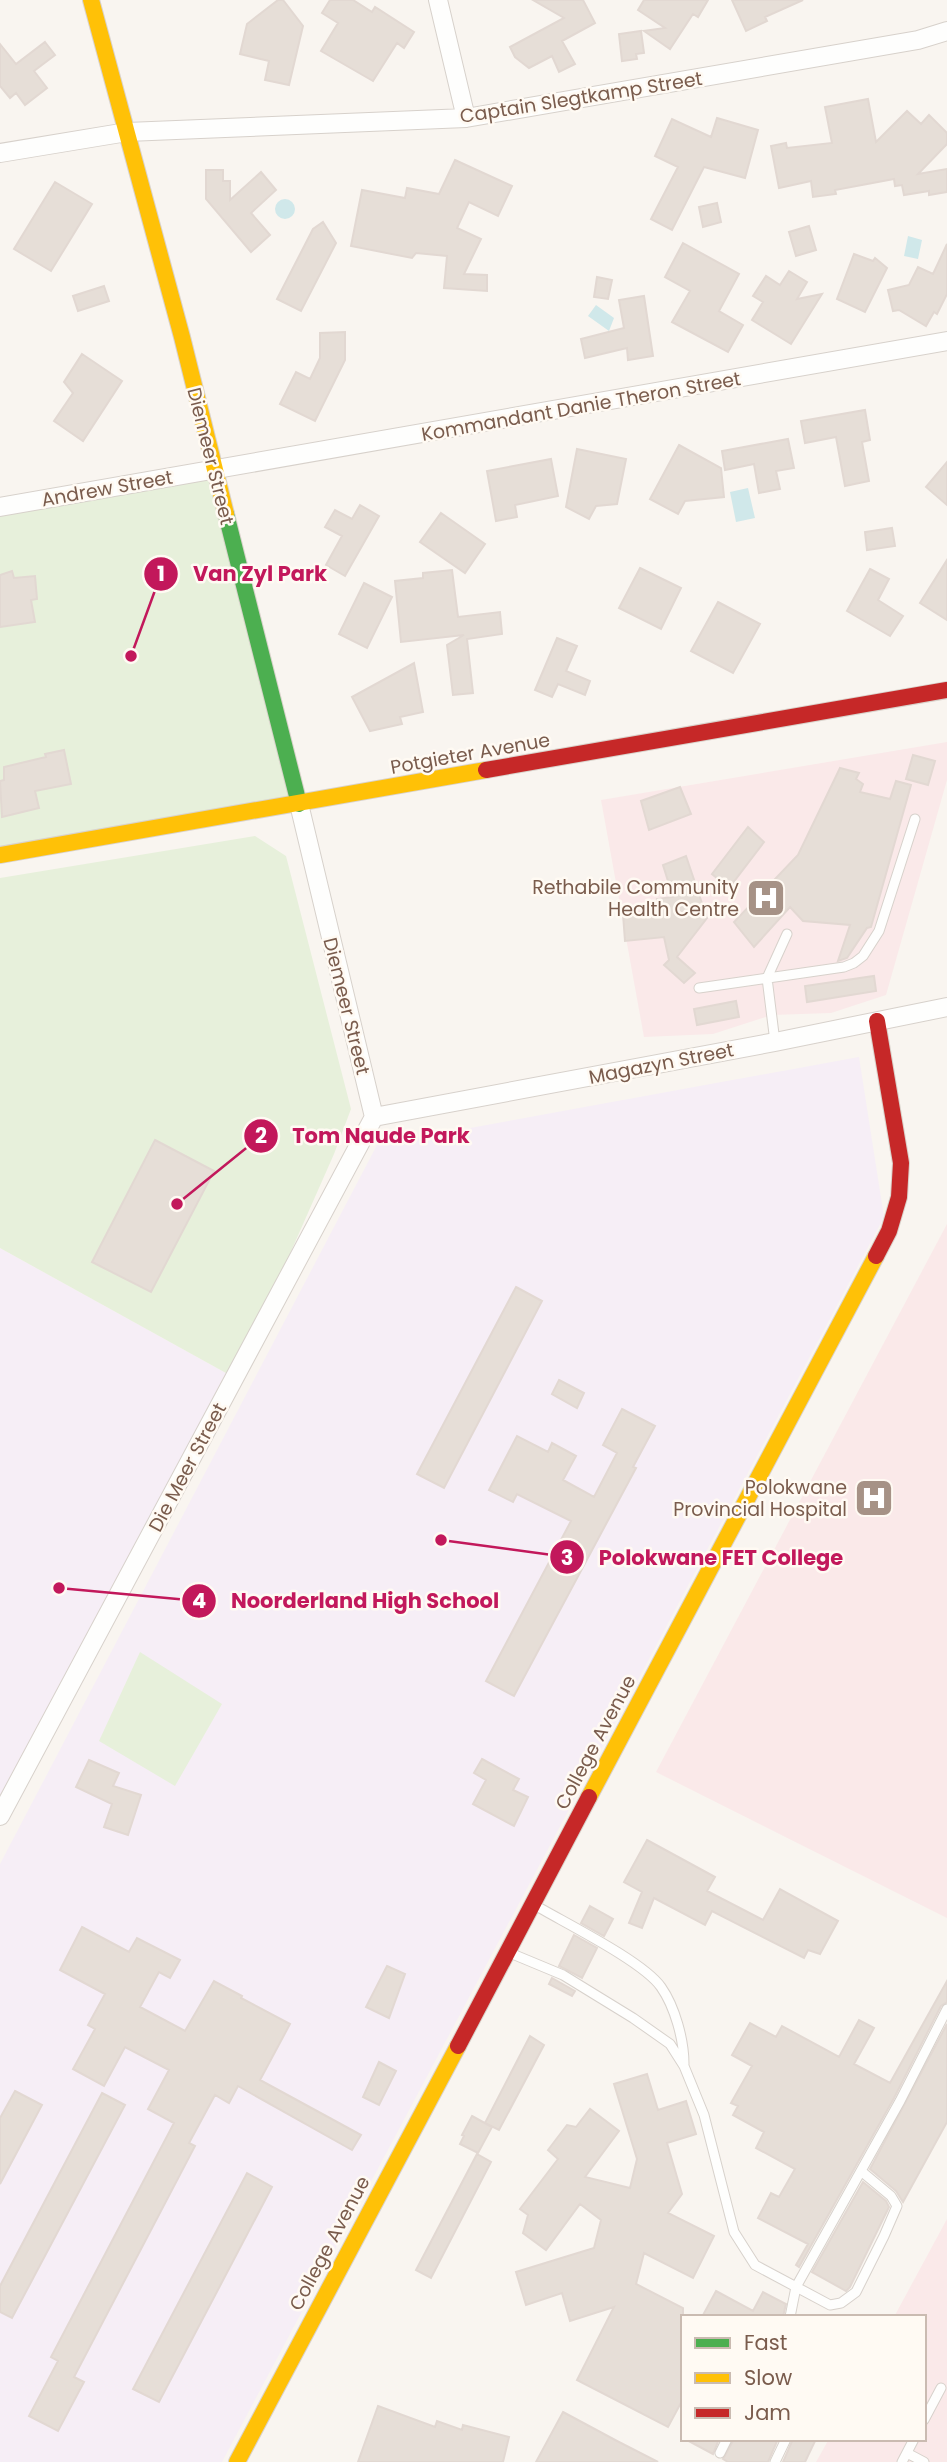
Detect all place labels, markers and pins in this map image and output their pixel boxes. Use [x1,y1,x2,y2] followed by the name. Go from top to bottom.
[144,553,341,595] callout: Van Zyl Park
[532,874,739,923] place label: Rethabile Community Health Centre
[745,877,787,919] hospital icon: Rethabile Community Health Centre
[243,1115,484,1157] callout: Tom Naude Park
[673,1474,847,1523] place label: Polokwane Provincial Hospital
[853,1477,895,1519] hospital icon: Polokwane Provincial Hospital
[550,1536,858,1578] callout: Polokwane FET College
[182,1580,513,1622] callout: Noorderland High School

